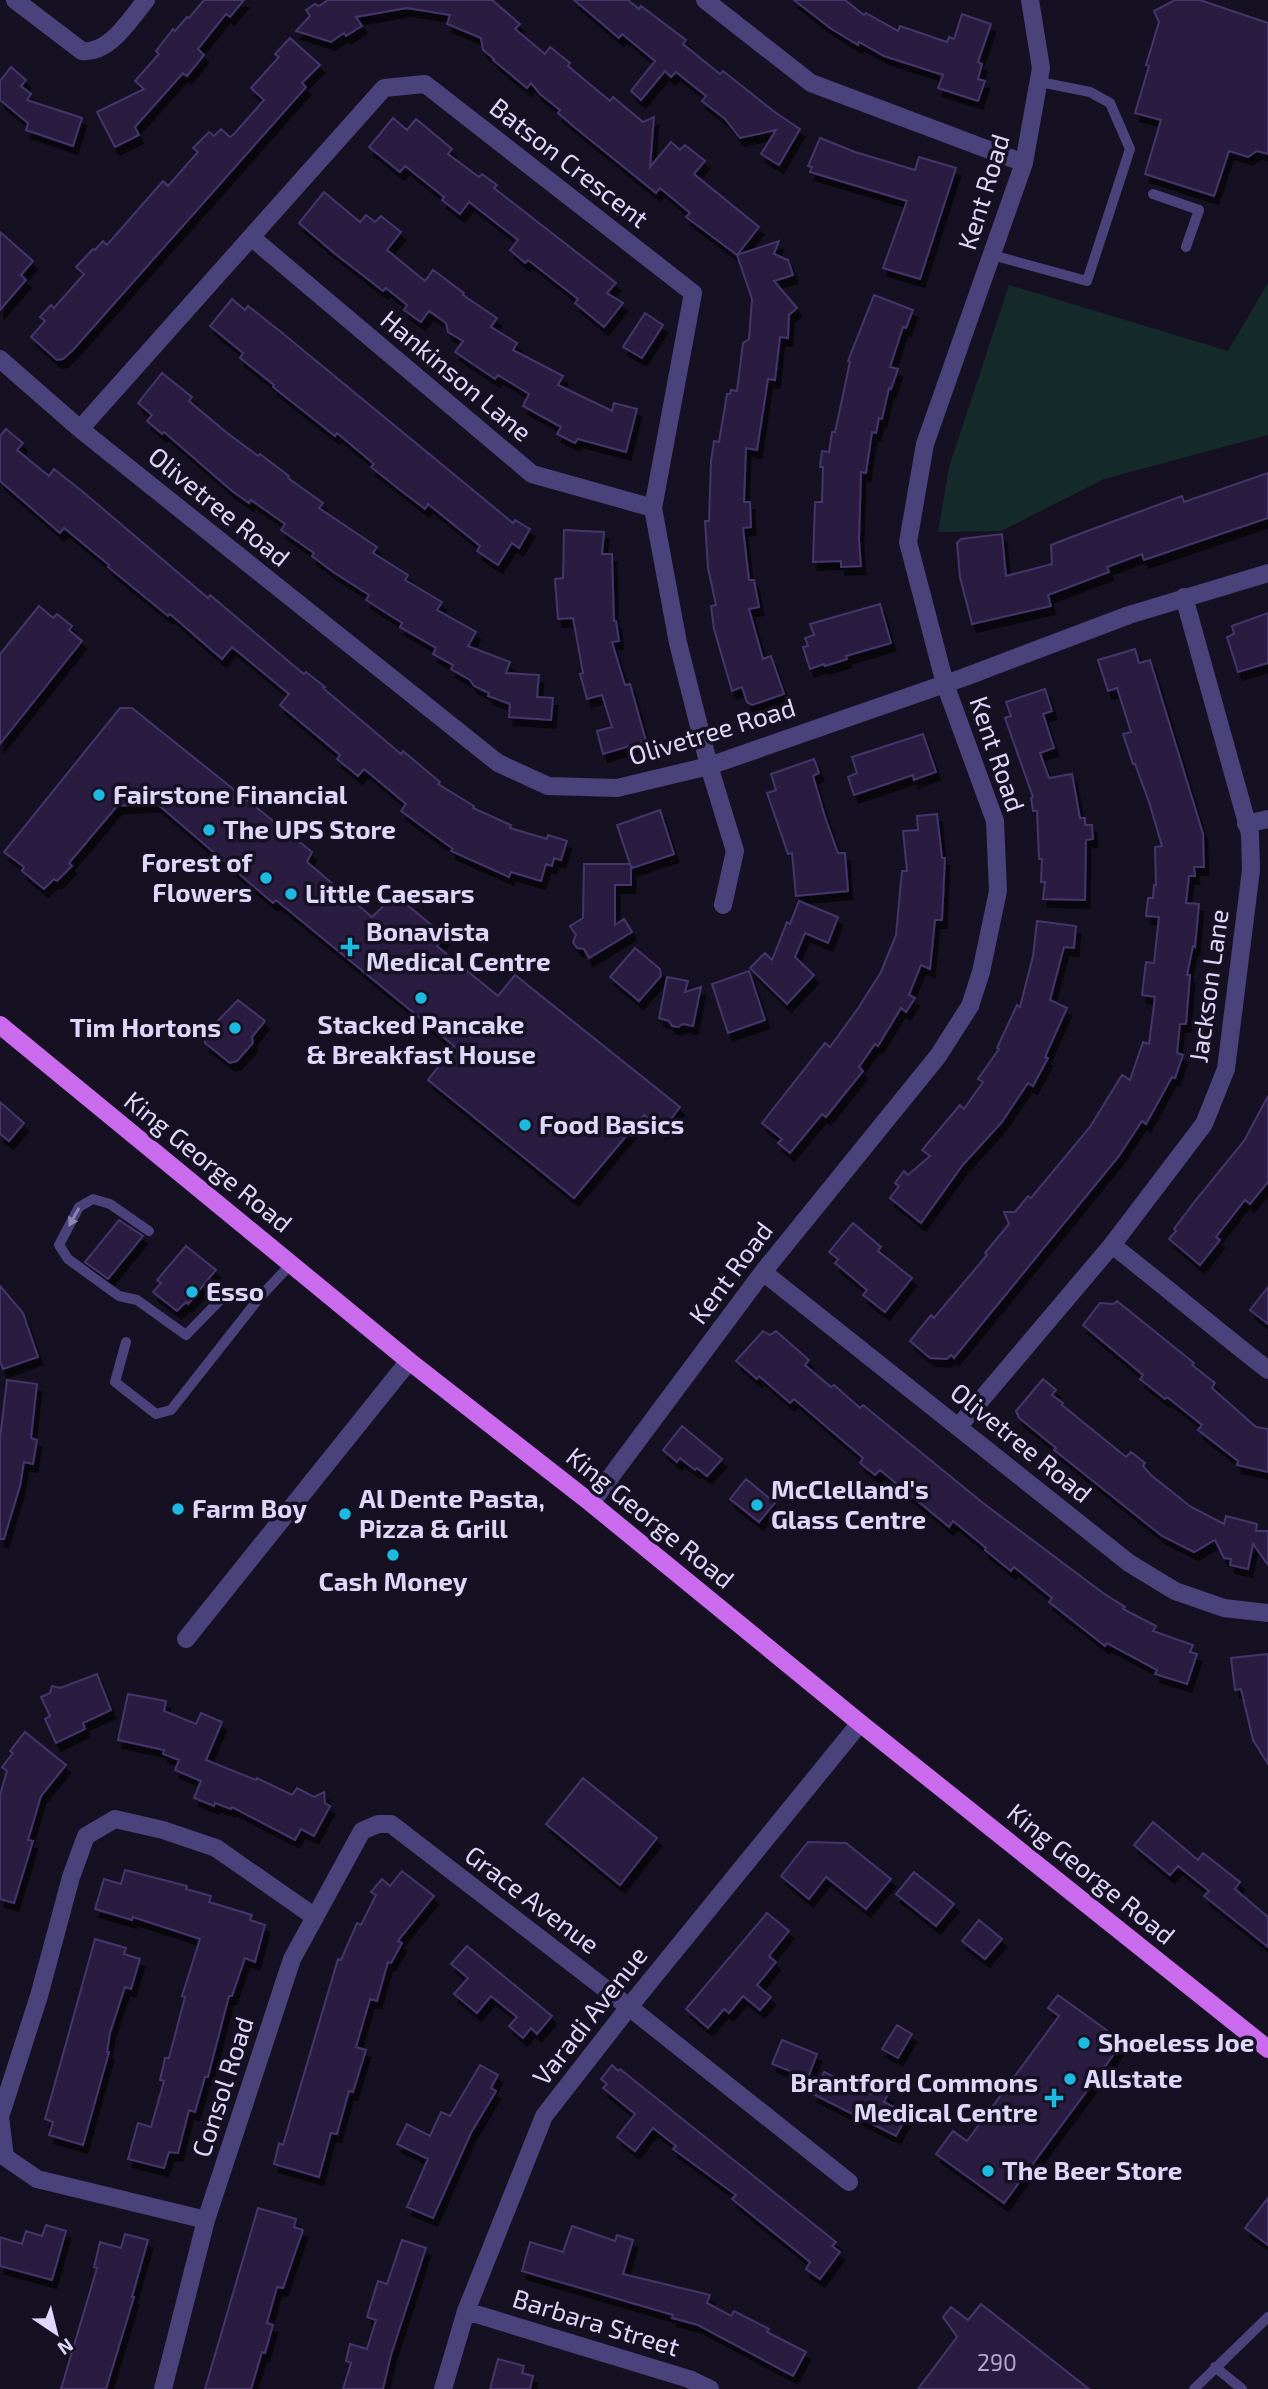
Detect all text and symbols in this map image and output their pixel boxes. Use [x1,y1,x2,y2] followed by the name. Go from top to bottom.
[484,90,655,233] street label: Batson Crescent
[950,130,1015,253] street label: Kent Road
[375,303,539,447] street label: Hankinson Lane
[143,439,297,572] street label: Olivetree Road
[624,690,799,771] street label: Olivetree Road
[964,692,1033,815] street label: Kent Road
[113,778,348,809] place label: Fairstone Financial
[91,787,107,803] marker: Fairstone Financial
[223,813,396,844] place label: The UPS Store
[201,822,217,838] marker: The UPS Store
[141,846,253,907] place label: Forest of Flowers
[258,870,274,886] marker: Forest of Flowers
[305,877,475,908] place label: Little Caesars
[283,886,299,902] marker: Little Caesars
[1181,907,1234,1065] street label: Jackson Lane
[366,915,551,976] place label: Bonavista Medical Centre
[340,937,360,957] marker: Bonavista Medical Centre
[413,990,429,1006] marker: Stacked Pancake & Breakfast House
[306,1008,536,1069] place label: Stacked Pancake & Breakfast House
[70,1011,221,1042] place label: Tim Hortons
[227,1020,243,1036] marker: Tim Hortons
[119,1084,299,1238] street label: King George Road
[539,1108,684,1139] place label: Food Basics
[517,1117,533,1133] marker: Food Basics
[68,1208,80,1227] one-way arrow
[681,1215,778,1329] street label: Kent Road
[206,1275,264,1306] place label: Esso
[184,1284,200,1300] marker: Esso
[945,1375,1099,1508] street label: Olivetree Road
[561,1440,741,1594] street label: King George Road
[771,1473,929,1534] place label: McClelland's Glass Centre
[359,1482,545,1543] place label: Al Dente Pasta, Pizza & Grill
[192,1492,307,1524] place label: Farm Boy
[749,1497,765,1513] marker: McClelland's Glass Centre
[170,1501,186,1517] marker: Farm Boy
[337,1506,353,1522] marker: Al Dente Pasta, Pizza & Grill
[385,1547,401,1563] marker: Cash Money
[318,1565,468,1597] place label: Cash Money
[1002,1796,1182,1950] street label: King George Road
[460,1838,606,1959] street label: Grace Avenue
[525,1939,653,2091] street label: Varadi Avenue
[184,2013,259,2160] street label: Consol Road
[1098,2026,1254,2057] place label: Shoeless Joe
[1076,2035,1092,2051] marker: Shoeless Joe
[1084,2062,1183,2093] place label: Allstate
[790,2066,1038,2127] place label: Brantford Commons Medical Centre
[1062,2071,1078,2087] marker: Allstate
[1044,2088,1064,2108] marker: Brantford Commons Medical Centre
[1002,2154,1182,2185] place label: The Beer Store
[980,2163,996,2179] marker: The Beer Store
[509,2282,684,2362] street label: Barbara Street
[21,2298,91,2368] north arrow
[54,2334,78,2361] text: N
[977,2348,1017,2376] house number: 290

